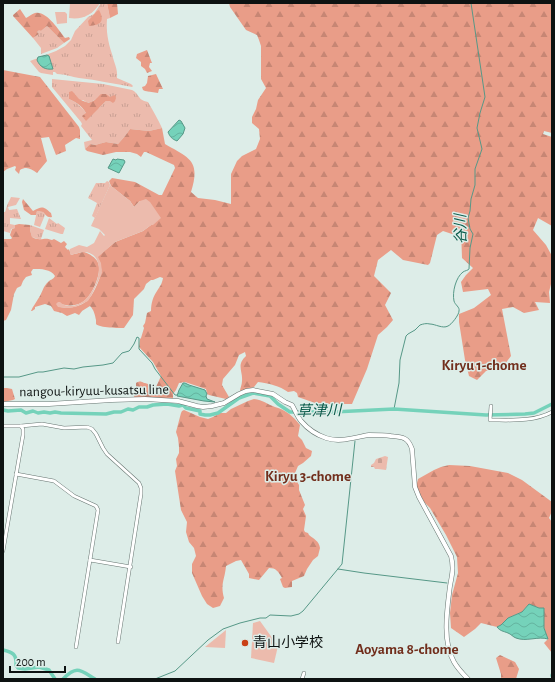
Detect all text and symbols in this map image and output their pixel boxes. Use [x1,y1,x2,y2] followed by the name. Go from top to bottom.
[452,212,469,244] water label: 谷川
[442,358,526,373] district label: Kiryu 1-chome
[19,383,169,399] street label: nangou-kiryuu-kusatsu line
[296,402,344,419] water label: 草津川
[265,469,351,484] district label: Kiryu 3-chome
[253,635,323,650] place label: 青山小学校
[240,638,250,648] marker: 青山小学校
[355,642,459,657] district label: Aoyama 8-chome
[10,648,65,674] scale bar
[16,656,46,668] text: 200 m

